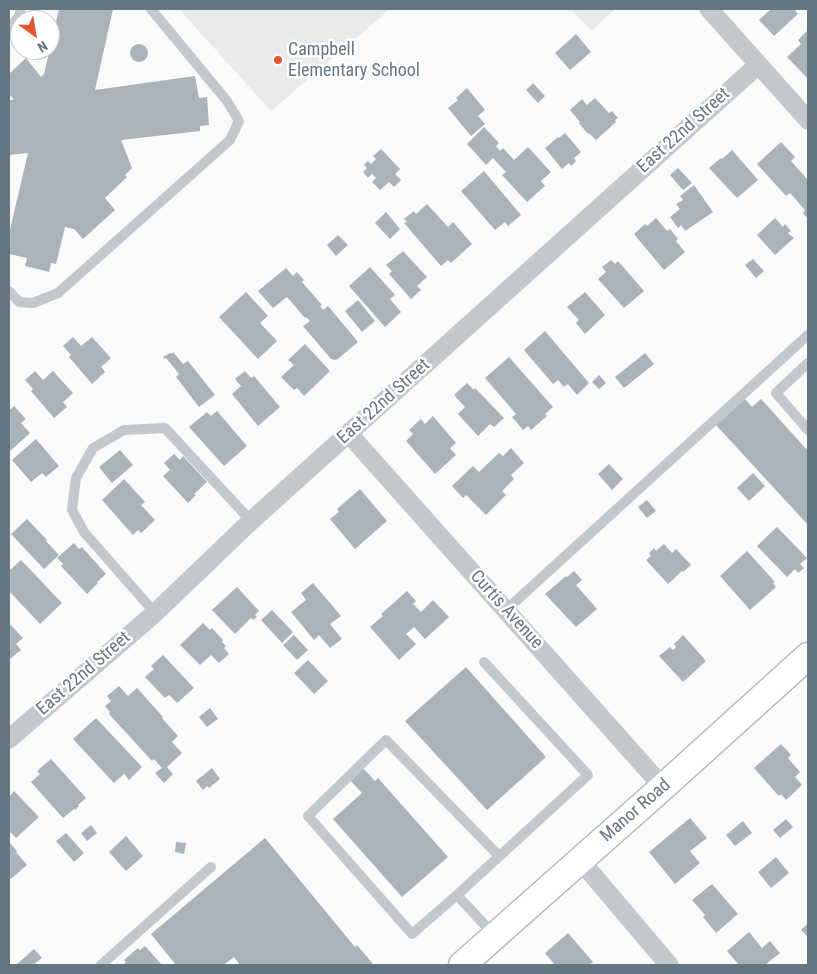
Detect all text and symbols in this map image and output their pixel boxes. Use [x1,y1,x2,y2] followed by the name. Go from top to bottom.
[10,10,60,60] north arrow
[35,38,50,56] text: N
[288,39,420,82] place label: Campbell Elementary School
[272,54,284,66] marker: Campbell Elementary School
[633,84,735,178] street label: East 22nd Street
[333,355,435,449] street label: East 22nd Street
[465,566,547,654] street label: Curtis Avenue
[33,627,135,721] street label: East 22nd Street
[597,775,675,847] street label: Manor Road

